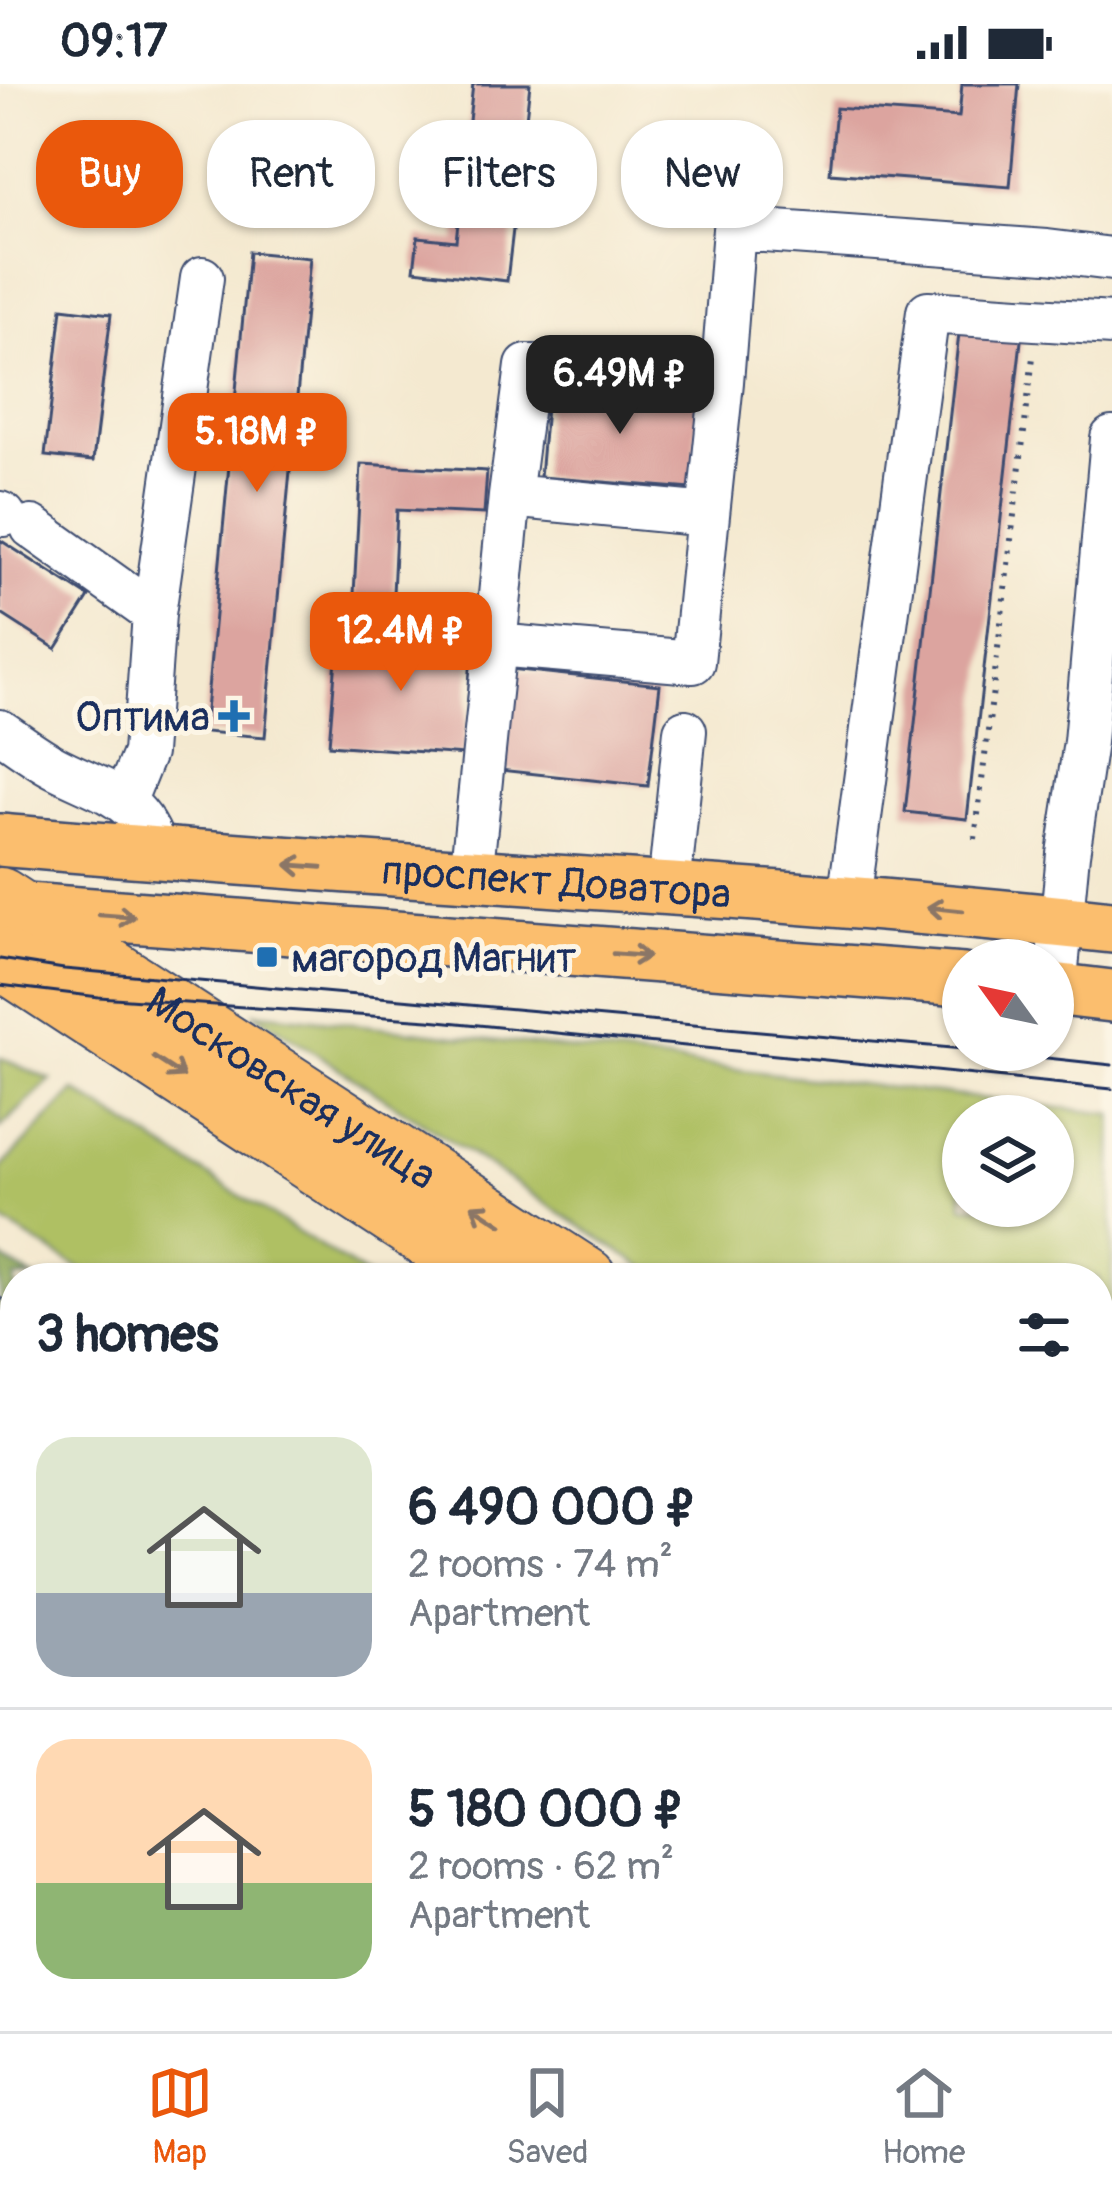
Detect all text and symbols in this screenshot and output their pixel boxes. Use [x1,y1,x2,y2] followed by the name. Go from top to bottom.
[60,14,167,70] text: 09:17
[36,120,183,228] chip: Buy
[207,120,375,228] chip: Rent
[399,120,597,228] chip: Filters
[621,120,783,228] chip: New
[509,335,731,437] pin: 6.49M ₽
[553,349,687,398] text: 6.49M ₽
[146,393,368,495] pin: 5.18M ₽
[195,407,319,456] text: 5.18M ₽
[290,592,512,694] pin: 12.4M ₽
[337,606,465,655] text: 12.4M ₽
[75,692,210,744] place label: Оптима
[221,703,247,729] marker: Оптима
[380,845,733,921] street label: проспект Доватора
[285,854,324,877] one-way arrow
[926,898,965,920] one-way arrow
[97,905,136,928] one-way arrow
[291,933,577,985] place label: магород Магнит
[942,939,1074,1071] north arrow
[942,939,1074,1227] map controls
[254,944,280,970] marker: магород Магнит
[611,944,650,967] one-way arrow
[136,976,446,1202] street label: Московская улица
[151,1055,185,1080] one-way arrow
[942,1095,1074,1227] button: layers
[471,1202,505,1227] one-way arrow
[1011,1302,1077,1368] icon: filters
[36,1303,219,1367] text: 3 homes
[408,1476,697,1540] text: 6 490 000 ₽
[132,1485,276,1629] icon: home
[408,1540,673,1589] text: 2 rooms · 74 m²
[408,1589,590,1638] text: Apartment
[408,1778,684,1842] text: 5 180 000 ₽
[132,1787,276,1931] icon: home
[408,1842,674,1891] text: 2 rooms · 62 m²
[408,1891,590,1940] text: Apartment
[147,2060,213,2173] tab: Map
[506,2060,588,2173] tab: Saved
[882,2060,965,2173] tab: Home

